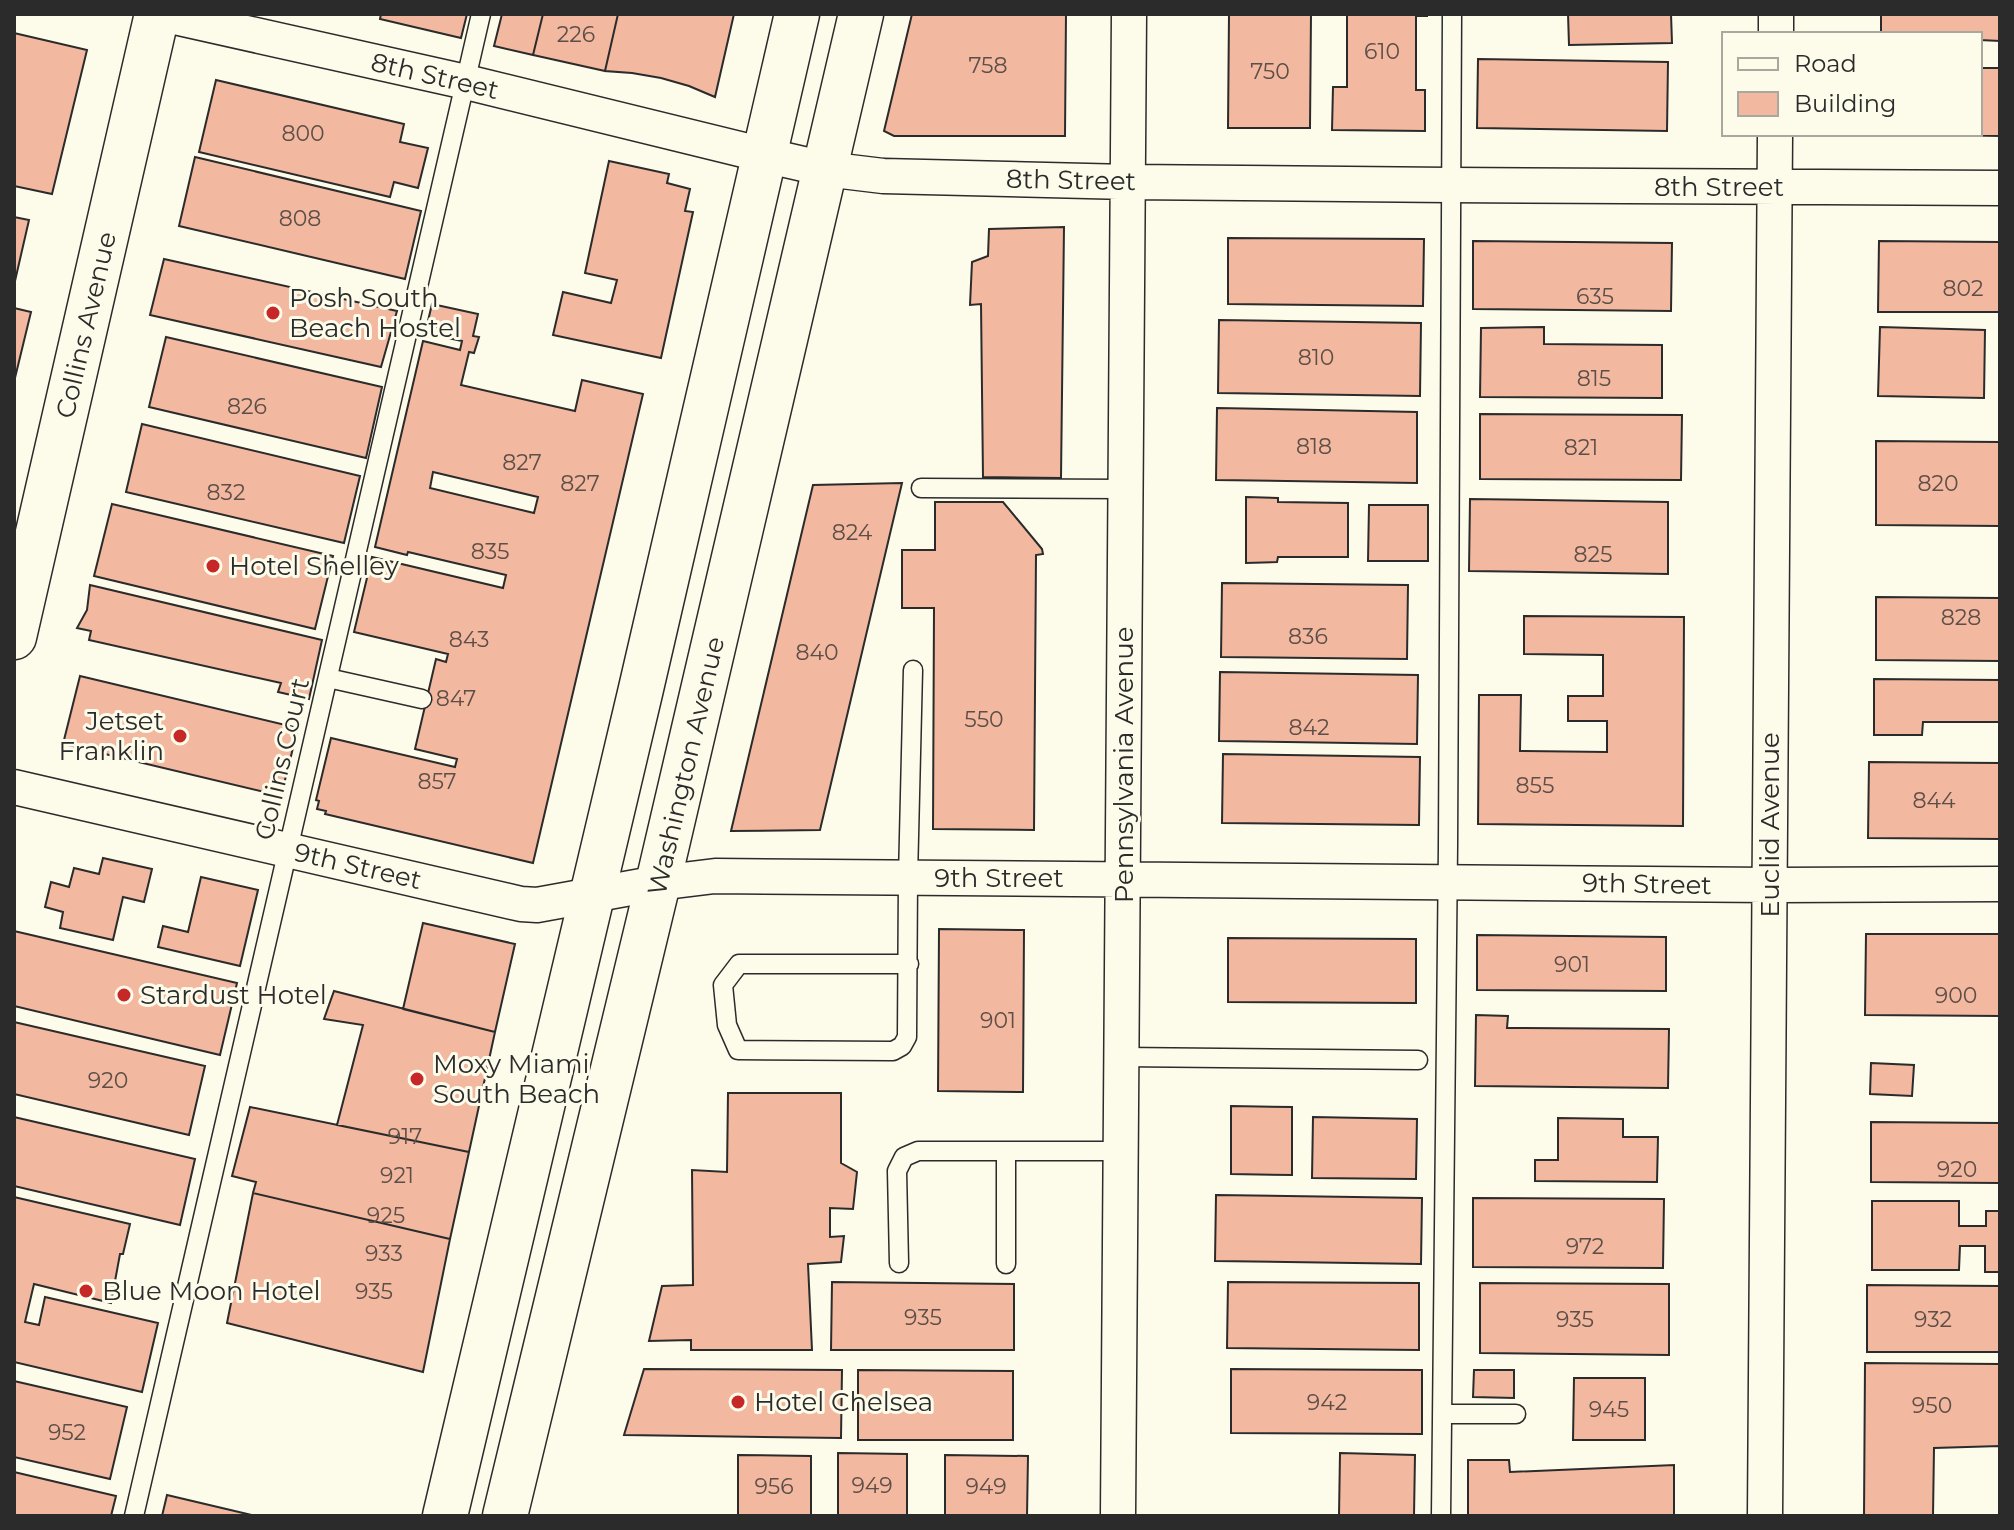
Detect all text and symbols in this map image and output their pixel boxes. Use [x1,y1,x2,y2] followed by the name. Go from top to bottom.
[557,21,595,48] house number: 226
[1722,32,1982,136] legend
[1364,38,1400,65] house number: 610
[368,46,502,106] street label: 8th Street
[1794,49,1857,78] text: Road
[968,52,1008,79] house number: 758
[1250,58,1290,85] house number: 750
[1794,89,1897,118] text: Building
[281,120,325,147] house number: 800
[1006,163,1136,197] street label: 8th Street
[1654,171,1784,203] street label: 8th Street
[279,205,321,232] house number: 808
[49,229,123,421] street label: Collins Avenue
[1942,275,1984,302] house number: 802
[289,282,461,344] place label: Posh South Beach Hostel
[1576,283,1614,310] house number: 635
[264,304,282,322] marker: Posh South Beach Hostel
[1298,344,1334,371] house number: 810
[1577,365,1611,392] house number: 815
[227,393,267,420] house number: 826
[1296,433,1332,460] house number: 818
[1564,434,1598,461] house number: 821
[502,449,542,476] house number: 827
[560,470,600,497] house number: 827
[1917,470,1959,497] house number: 820
[207,479,245,506] house number: 832
[832,519,873,546] house number: 824
[471,538,509,565] house number: 835
[1574,541,1612,568] house number: 825
[229,550,400,582] place label: Hotel Shelley
[204,557,222,575] marker: Hotel Shelley
[1941,604,1981,631] house number: 828
[1288,623,1328,650] house number: 836
[449,626,489,653] house number: 843
[1108,627,1140,903] street label: Pennsylvania Avenue
[641,634,731,898] street label: Washington Avenue
[795,639,839,666] house number: 840
[248,675,316,843] street label: Collins Court
[436,685,476,712] house number: 847
[58,705,164,767] place label: Jetset Franklin
[964,706,1004,733] house number: 550
[1288,714,1330,741] house number: 842
[171,727,189,745] marker: Jetset Franklin
[1754,732,1786,918] street label: Euclid Avenue
[417,768,457,795] house number: 857
[1516,772,1554,799] house number: 855
[1912,787,1956,814] house number: 844
[291,836,425,896] street label: 9th Street
[934,862,1064,894] street label: 9th Street
[1582,867,1712,901] street label: 9th Street
[1554,951,1590,978] house number: 901
[140,979,327,1011] place label: Stardust Hotel
[1935,982,1977,1009] house number: 900
[115,986,133,1004] marker: Stardust Hotel
[980,1007,1016,1034] house number: 901
[433,1048,600,1110] place label: Moxy Miami South Beach
[88,1067,128,1094] house number: 920
[408,1070,426,1088] marker: Moxy Miami South Beach
[388,1123,422,1150] house number: 917
[1937,1156,1977,1183] house number: 920
[380,1162,414,1189] house number: 921
[367,1202,405,1229] house number: 925
[1566,1233,1604,1260] house number: 972
[365,1240,403,1267] house number: 933
[102,1275,321,1307] place label: Blue Moon Hotel
[355,1278,393,1305] house number: 935
[77,1282,95,1300] marker: Blue Moon Hotel
[904,1304,942,1331] house number: 935
[1556,1306,1594,1333] house number: 935
[1914,1306,1952,1333] house number: 932
[754,1386,933,1418] place label: Hotel Chelsea
[1307,1389,1347,1416] house number: 942
[1912,1392,1952,1419] house number: 950
[729,1393,747,1411] marker: Hotel Chelsea
[1589,1396,1629,1423] house number: 945
[48,1419,86,1446] house number: 952
[851,1472,893,1499] house number: 949
[754,1473,794,1500] house number: 956
[965,1473,1007,1500] house number: 949

